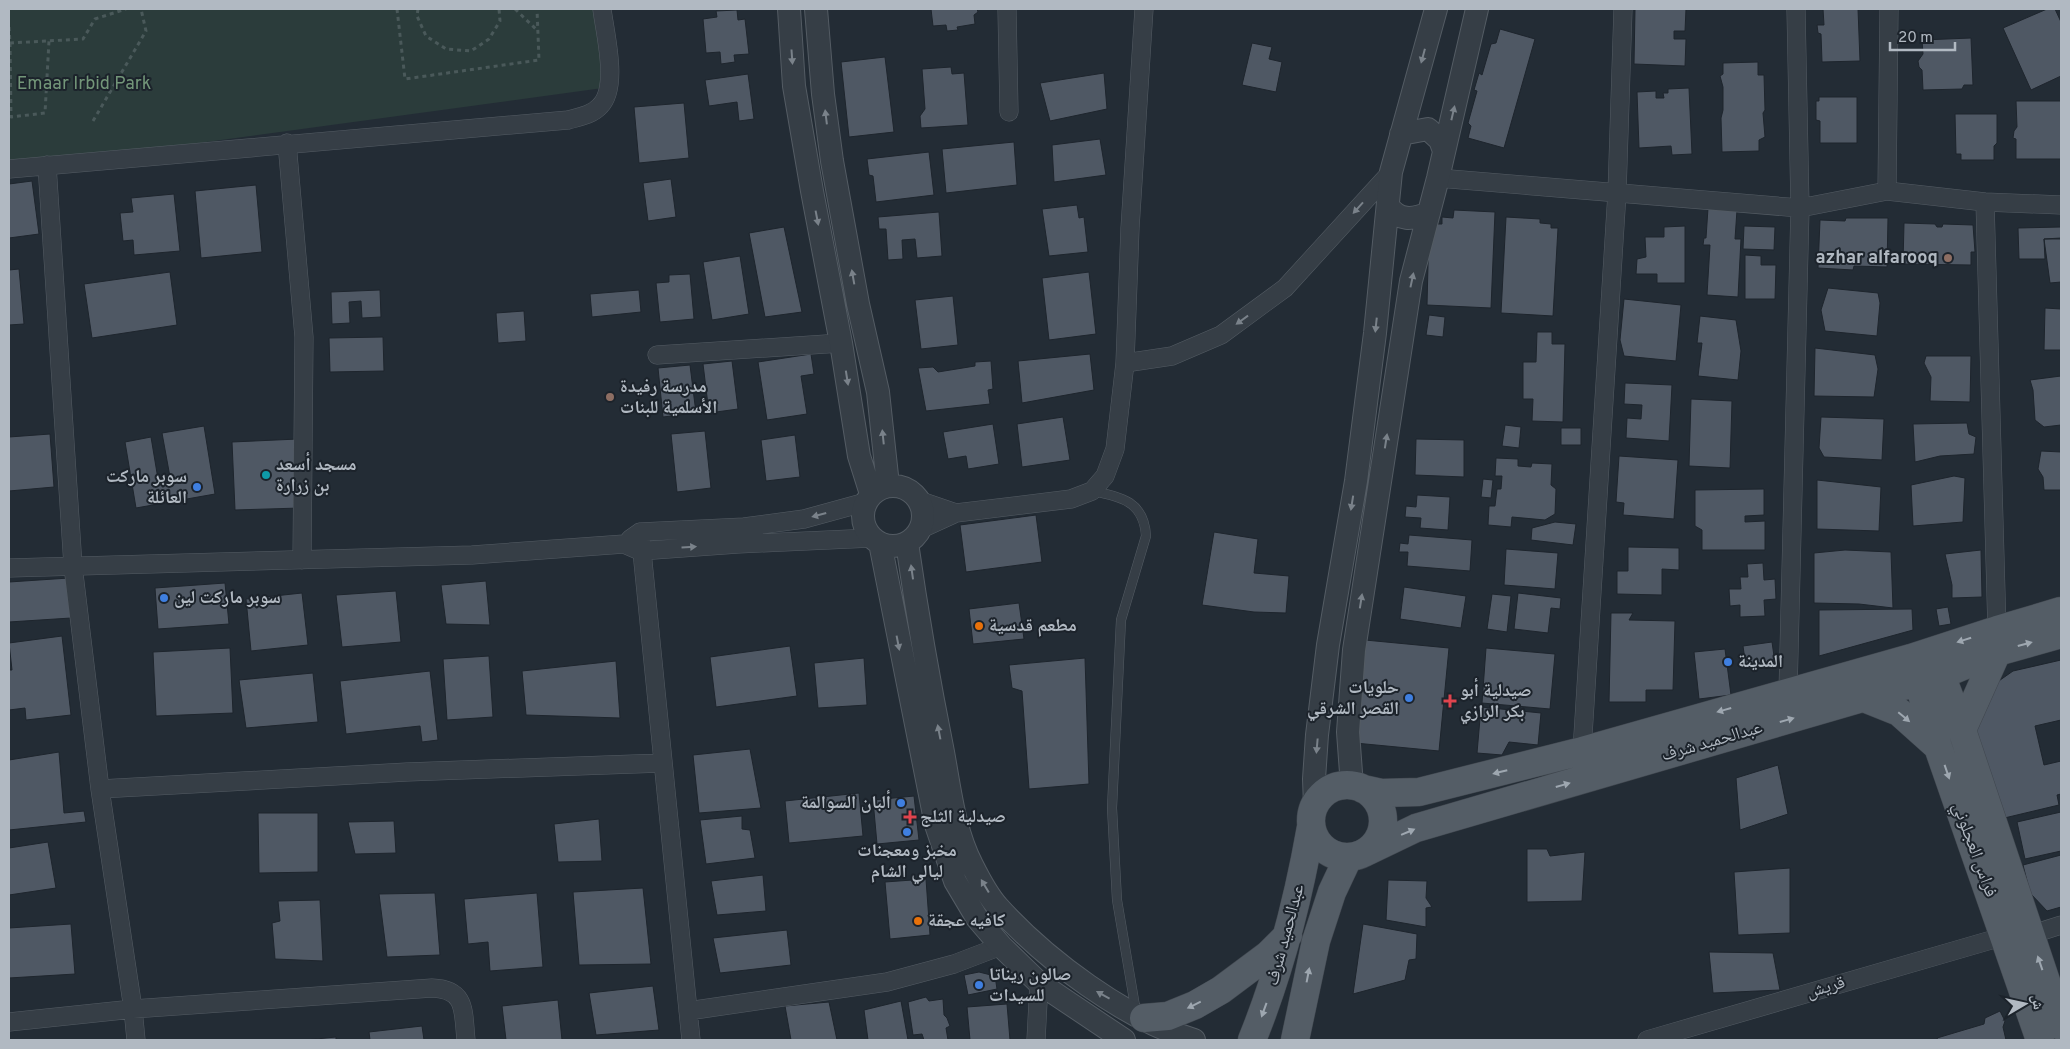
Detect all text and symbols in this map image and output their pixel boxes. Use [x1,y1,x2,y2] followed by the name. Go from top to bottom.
[1890,20,1955,52] scale bar
[1898,29,1933,48] text: 20 m
[1418,48,1426,63] one-way arrow
[789,50,797,66] one-way arrow
[17,73,151,96] park label: Emaar Irbid Park
[1449,106,1457,121] one-way arrow
[822,109,830,125] one-way arrow
[1352,201,1364,213] one-way arrow
[813,210,821,225] one-way arrow
[1815,247,1938,270] place label: azhar alfarooq
[1942,252,1954,264] marker: azhar alfarooq
[849,269,857,285] one-way arrow
[1408,273,1416,288] one-way arrow
[1235,315,1248,325] one-way arrow
[1372,317,1380,333] one-way arrow
[843,370,851,386] one-way arrow
[620,376,717,420] place label: مدرسة رفيدة الأسلمية للبنات
[604,391,616,403] marker: مدرسة رفيدة الأسلمية للبنات
[879,428,887,444] one-way arrow
[1382,432,1390,448] one-way arrow
[276,452,357,498] place label: مسجد أسعد بن زرارة
[106,466,187,510] place label: سوبر ماركت العائلة
[260,469,272,481] marker: مسجد أسعد بن زرارة
[191,481,203,493] marker: سوبر ماركت العائلة
[1348,495,1356,511] one-way arrow
[811,512,826,520] one-way arrow
[681,543,697,551] one-way arrow
[907,563,915,579] one-way arrow
[174,587,281,610] place label: سوبر ماركت لين
[158,592,170,604] marker: سوبر ماركت لين
[1358,593,1366,609] one-way arrow
[989,615,1077,638] place label: مطعم قدسية
[973,620,985,632] marker: مطعم قدسية
[895,635,903,651] one-way arrow
[1957,637,1972,645] one-way arrow
[2017,640,2032,648] one-way arrow
[1738,651,1783,674] place label: المدينة
[1722,656,1734,668] marker: المدينة
[1307,677,1399,722] place label: حلويات القصر الشرقي
[1460,678,1532,725] place label: صيدلية أبو بكر الرازي
[1403,692,1415,704] marker: حلويات القصر الشرقي
[1444,695,1456,707] marker: صيدلية أبو بكر الرازي
[1717,707,1732,715] one-way arrow
[1898,712,1911,723] one-way arrow
[1779,716,1794,724] one-way arrow
[1659,717,1765,767] street label: عبدالحميد شرف
[934,723,942,739] one-way arrow
[1312,738,1320,754] one-way arrow
[1944,764,1951,779] one-way arrow
[1493,768,1508,776] one-way arrow
[1556,781,1571,789] one-way arrow
[801,790,891,815] place label: ألبان السوالمة
[895,797,907,809] marker: ألبان السوالمة
[1945,799,2002,901] street label: فراس العجلوني
[920,806,1006,829] place label: صيدلية الثلج
[904,811,916,823] marker: صيدلية الثلج
[901,826,913,838] marker: مخبز ومعجنات ليالي الشام
[1401,827,1415,835] one-way arrow
[857,840,957,885] place label: مخبز ومعجنات ليالي الشام
[980,880,989,893] one-way arrow
[1261,882,1311,988] street label: عبدالحميد شرف
[928,910,1005,933] place label: كافيه عجقة
[912,915,924,927] marker: كافيه عجقة
[2036,956,2043,971] one-way arrow
[989,964,1071,1008] place label: صالون ريناتا للسيدات
[1305,967,1313,983] one-way arrow
[1804,972,1848,1004] street label: قريش
[973,979,985,991] marker: صالون ريناتا للسيدات
[2000,979,2050,1029] north arrow
[1096,991,1110,1000] one-way arrow
[2027,994,2046,1011] text: ش
[1187,1001,1201,1009] one-way arrow
[1260,1003,1268,1018] one-way arrow

